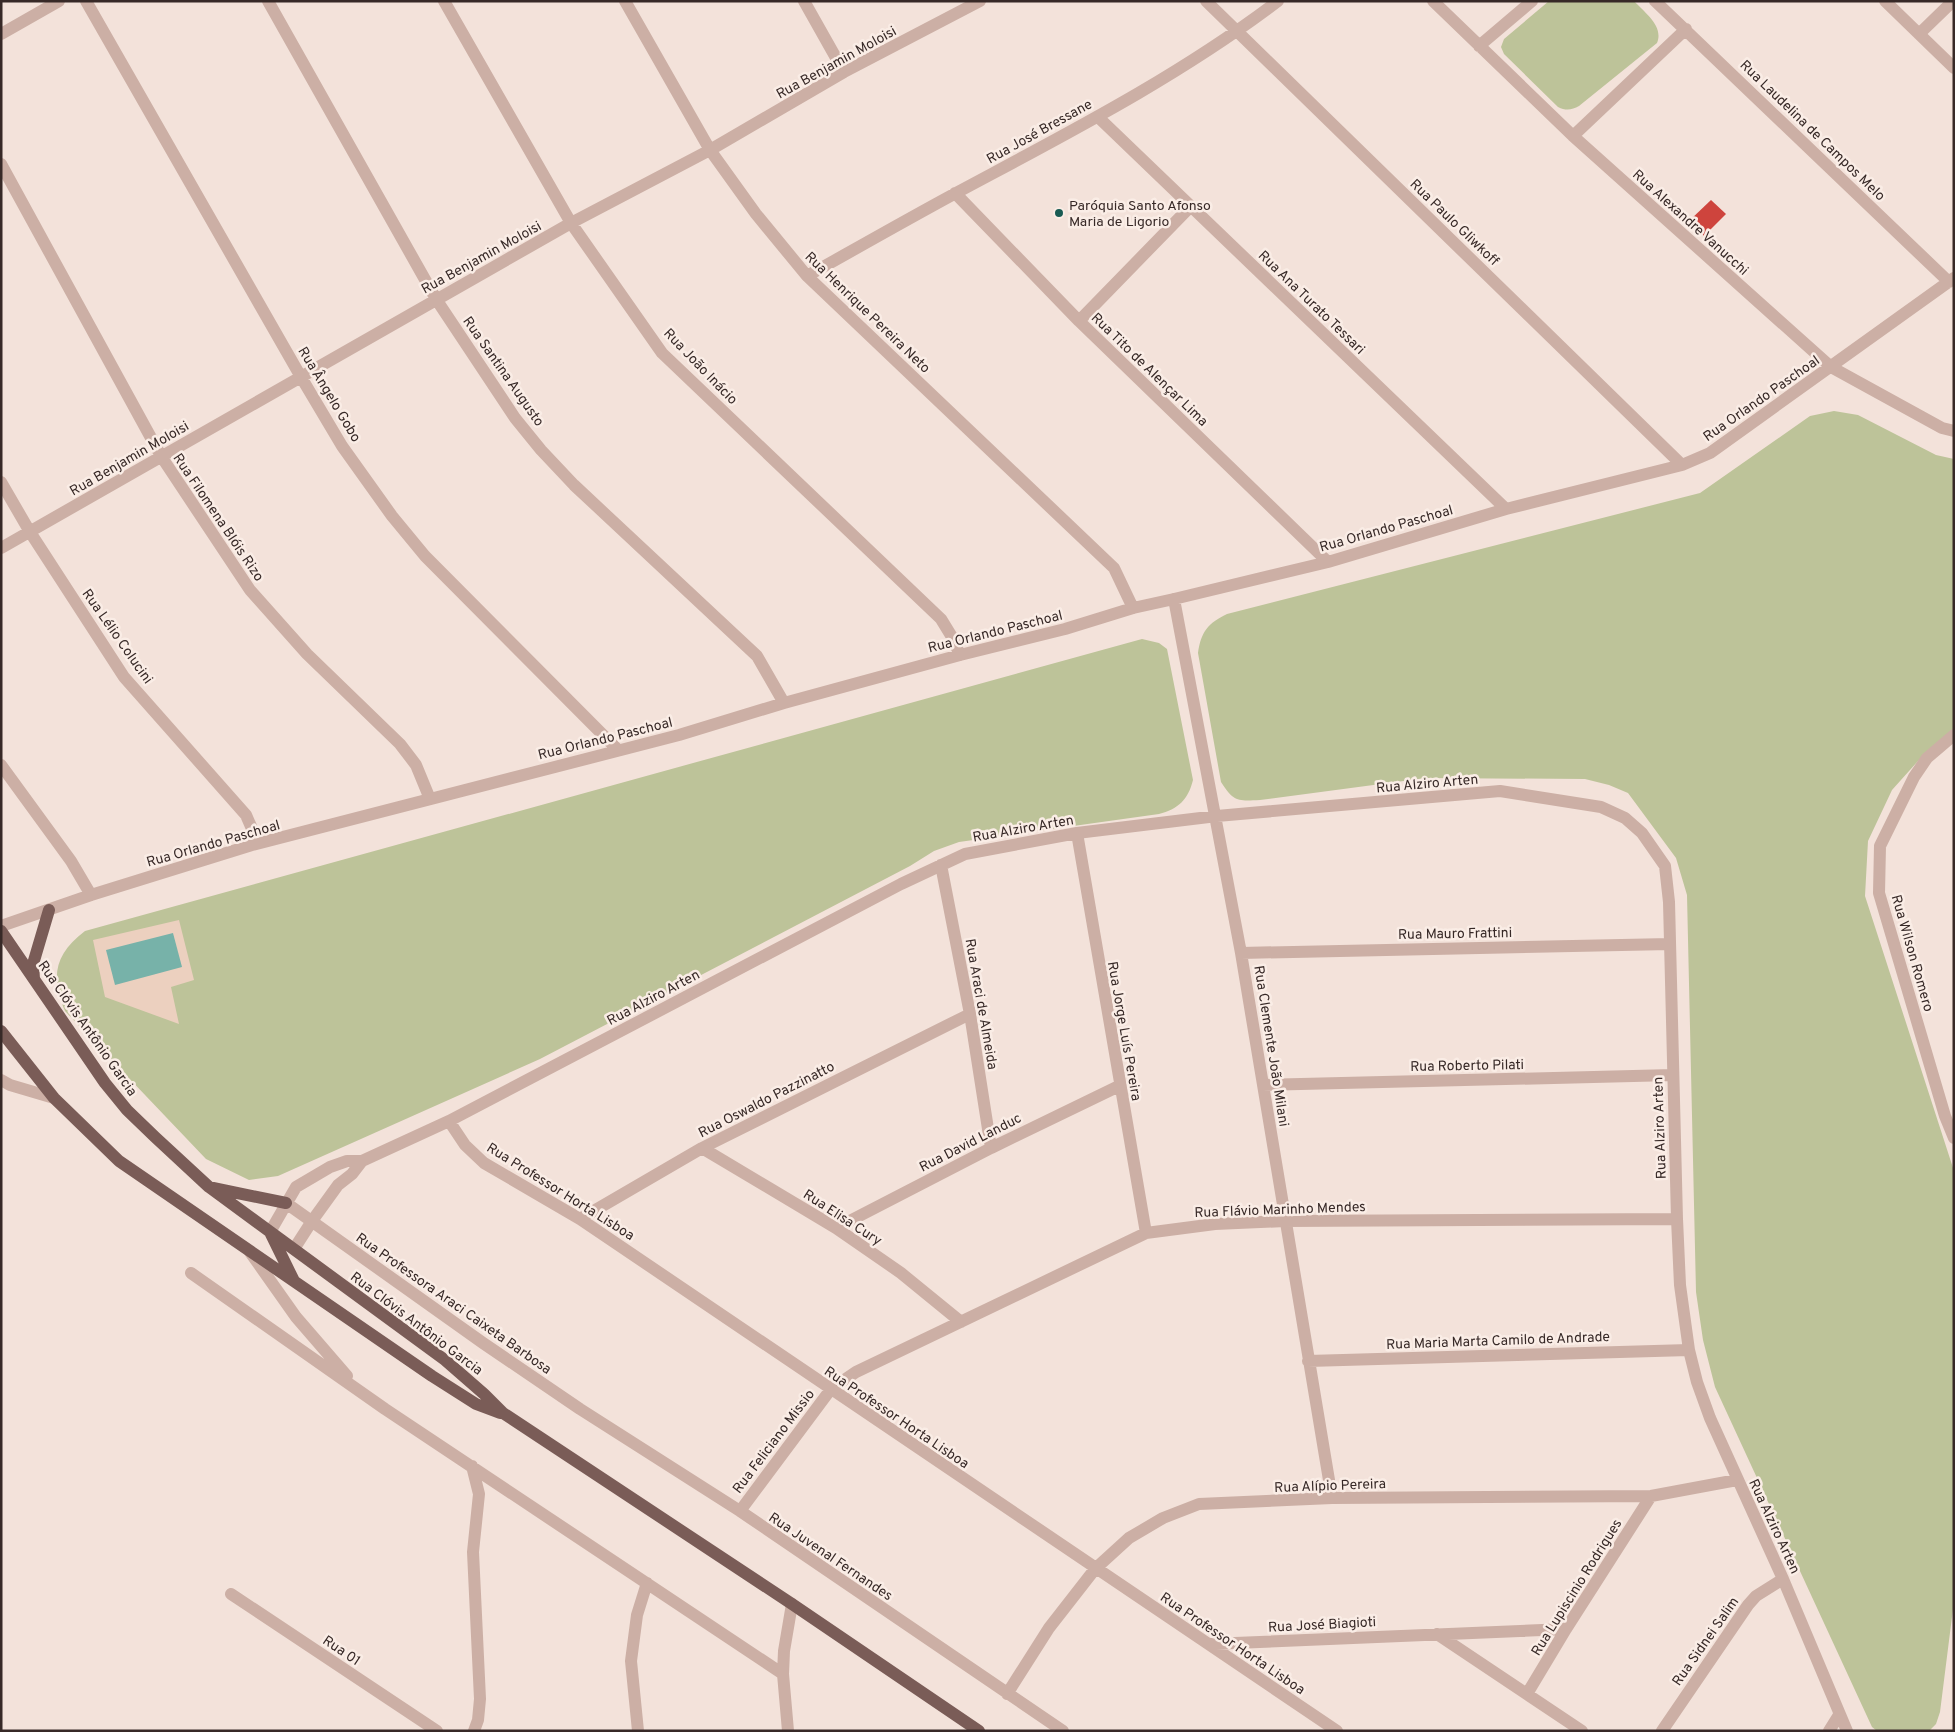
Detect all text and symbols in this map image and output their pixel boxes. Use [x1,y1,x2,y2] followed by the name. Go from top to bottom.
[774,23,900,103] street label: Rua Benjamin Moloisi
[1736,57,1888,205] street label: Rua Laudelina de Campos Melo
[984,96,1096,168] street label: Rua José Bressane
[1629,167,1751,280] street label: Rua Alexandre Vanucchi
[1406,176,1502,270] street label: Rua Paulo Gliwkoff
[1069,198,1211,231] place label: Paróquia Santo Afonso Maria de Ligorio
[1053,207,1065,219] marker: Paróquia Santo Afonso Maria de Ligorio
[419,218,545,298] street label: Rua Benjamin Moloisi
[1254,248,1368,359] street label: Rua Ana Turato Tessari
[801,249,933,378] street label: Rua Henrique Pereira Neto
[1087,310,1211,430] street label: Rua Tito de Alençar Lima
[458,314,547,430] street label: Rua Santina Augusto
[659,325,741,409] street label: Rua João Inácio
[294,343,365,446] street label: Rua Ângelo Gobo
[1700,353,1823,446] street label: Rua Orlando Paschoal
[67,418,192,500] street label: Rua Benjamin Moloisi
[169,451,267,585] street label: Rua Filomena Blóis Rizo
[1318,502,1455,557] street label: Rua Orlando Paschoal
[78,586,156,688] street label: Rua Lélio Colucini
[926,608,1064,657] street label: Rua Orlando Paschoal
[536,715,674,764] street label: Rua Orlando Paschoal
[1375,772,1479,797] street label: Rua Alziro Arten
[971,812,1075,847] street label: Rua Alziro Arten
[145,817,282,872] street label: Rua Orlando Paschoal
[1887,893,1936,1014] street label: Rua Wilson Romero
[1398,925,1512,944] street label: Rua Mauro Frattini
[961,937,1000,1071] street label: Rua Araci de Almeida
[34,958,140,1100] street label: Rua Clóvis Antônio Garcia
[1103,960,1144,1102] street label: Rua Jorge Luís Pereira
[1249,964,1292,1128] street label: Rua Clemente João Milani
[604,967,703,1030] street label: Rua Alziro Arten
[1410,1057,1524,1076] street label: Rua Roberto Pilati
[696,1058,838,1142] street label: Rua Oswaldo Pazzinatto
[1650,1076,1671,1179] street label: Rua Alziro Arten
[917,1110,1025,1176] street label: Rua David Landuc
[483,1140,637,1245] street label: Rua Professor Horta Lisboa
[800,1186,885,1250] street label: Rua Elisa Cury
[1194,1199,1366,1222] street label: Rua Flávio Marinho Mendes
[352,1230,554,1379] street label: Rua Professora Araci Caixeta Barbosa
[347,1269,486,1380] street label: Rua Clóvis Antônio Garcia
[1386,1329,1610,1354] street label: Rua Maria Marta Camilo de Andrade
[821,1363,972,1473] street label: Rua Professor Horta Lisboa
[730,1386,819,1497] street label: Rua Feliciano Missio
[1274,1476,1386,1497] street label: Rua Alípio Pereira
[1744,1477,1803,1577] street label: Rua Alziro Arten
[765,1509,895,1605] street label: Rua Juvenal Fernandes
[1528,1516,1626,1659] street label: Rua Lupiscinio Rodrigues
[1157,1589,1308,1699] street label: Rua Professor Horta Lisboa
[1669,1594,1743,1690] street label: Rua Sidnei Salim
[1268,1614,1377,1637] street label: Rua José Biagioti
[319,1632,363,1670] street label: Rua 01

